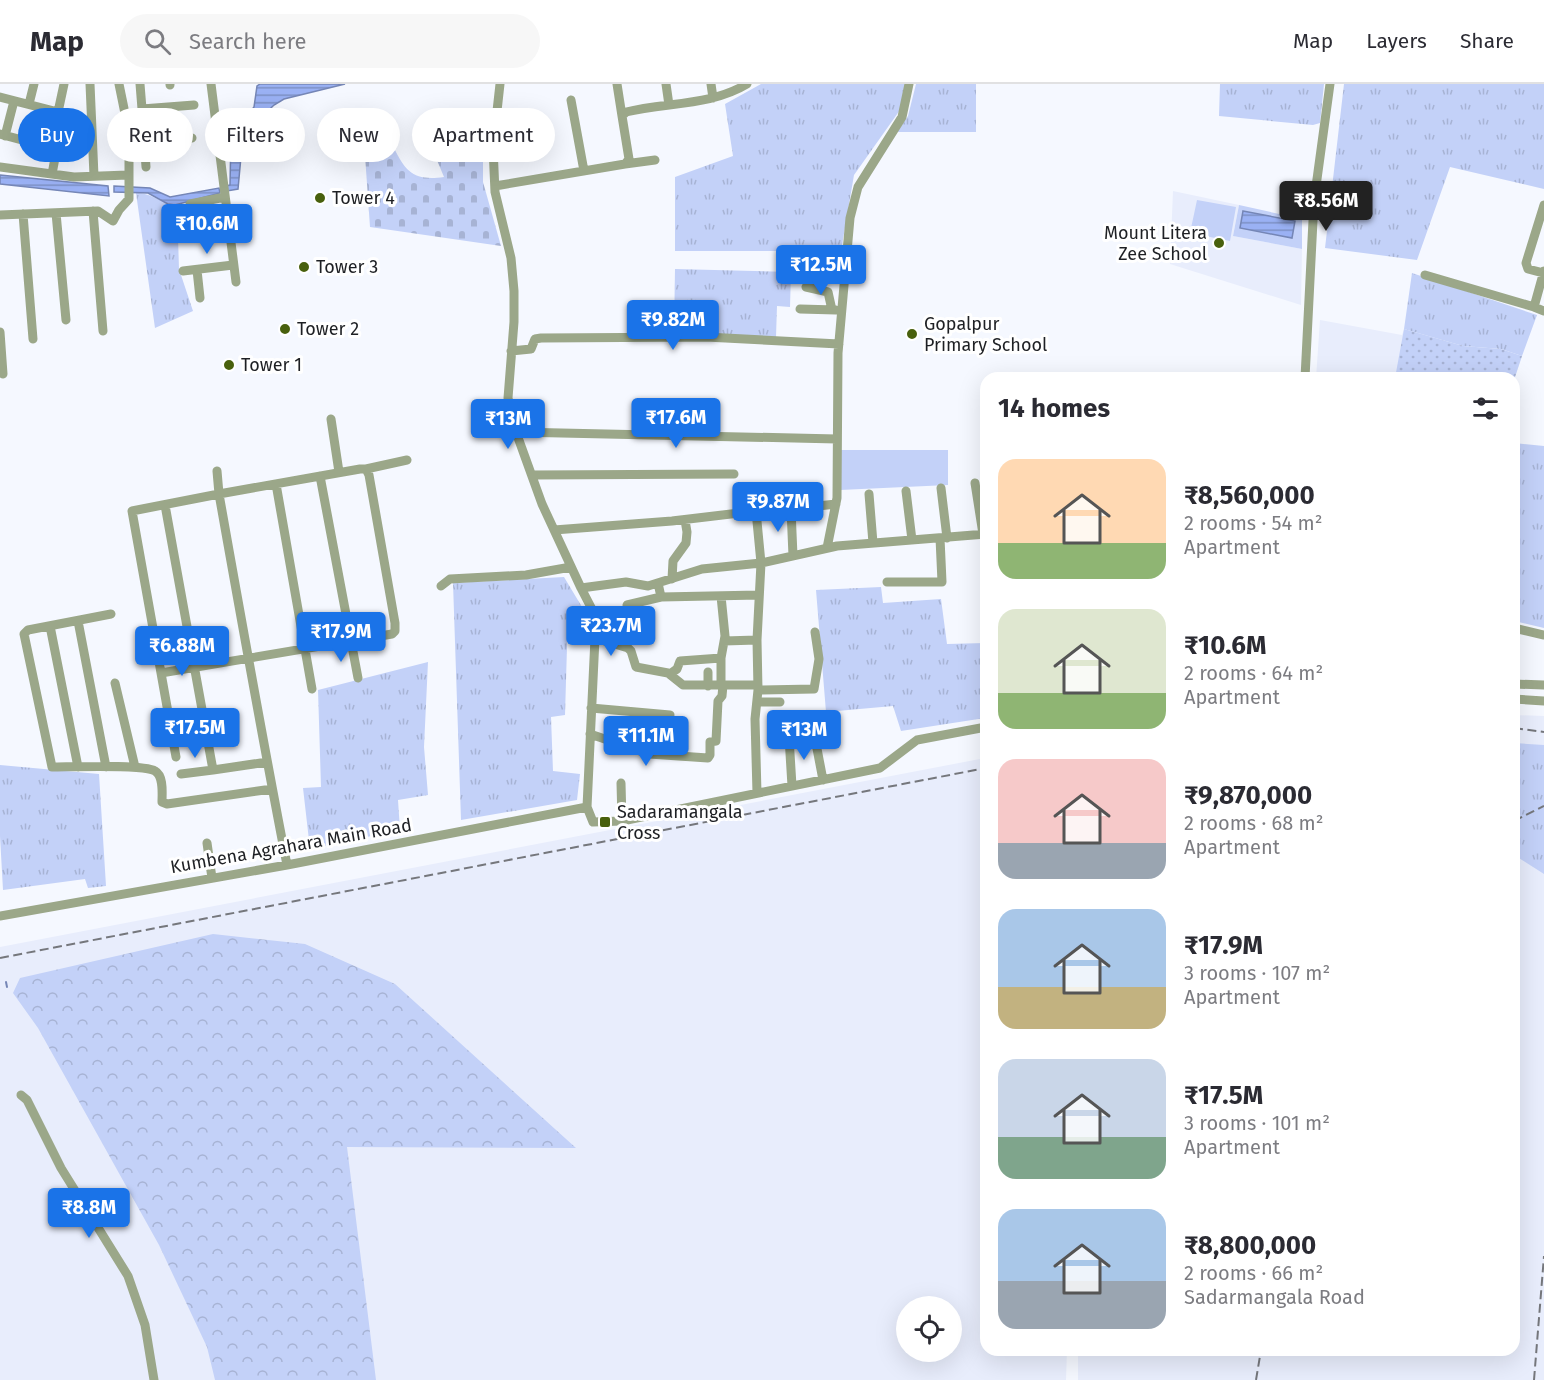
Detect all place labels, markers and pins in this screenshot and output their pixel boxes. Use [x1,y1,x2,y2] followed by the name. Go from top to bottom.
[1277,181,1375,232] pin: ₹8.56M
[332,187,395,209] place label: Tower 4
[313,191,327,205] marker: Tower 4
[158,204,256,255] pin: ₹10.6M
[1104,222,1207,265] place label: Mount Litera Zee School
[1212,236,1226,250] marker: Mount Litera Zee School
[772,245,870,296] pin: ₹12.5M
[316,256,378,278] place label: Tower 3
[297,260,311,274] marker: Tower 3
[624,300,722,351] pin: ₹9.82M
[924,313,1047,356] place label: Gopalpur Primary School
[297,318,359,340] place label: Tower 2
[278,322,292,336] marker: Tower 2
[905,327,919,341] marker: Gopalpur Primary School
[241,354,302,376] place label: Tower 1
[222,358,236,372] marker: Tower 1
[627,398,725,449] pin: ₹17.6M
[472,399,544,450] pin: ₹13M
[729,482,827,533] pin: ₹9.87M
[562,606,660,657] pin: ₹23.7M
[292,612,390,663] pin: ₹17.9M
[133,626,231,677] pin: ₹6.88M
[146,708,244,759] pin: ₹17.5M
[768,710,840,761] pin: ₹13M
[597,716,695,767] pin: ₹11.1M
[617,801,743,844] place label: Sadaramangala Cross
[598,815,612,829] marker: Sadaramangala Cross
[47,1188,131,1239] pin: ₹8.8M

